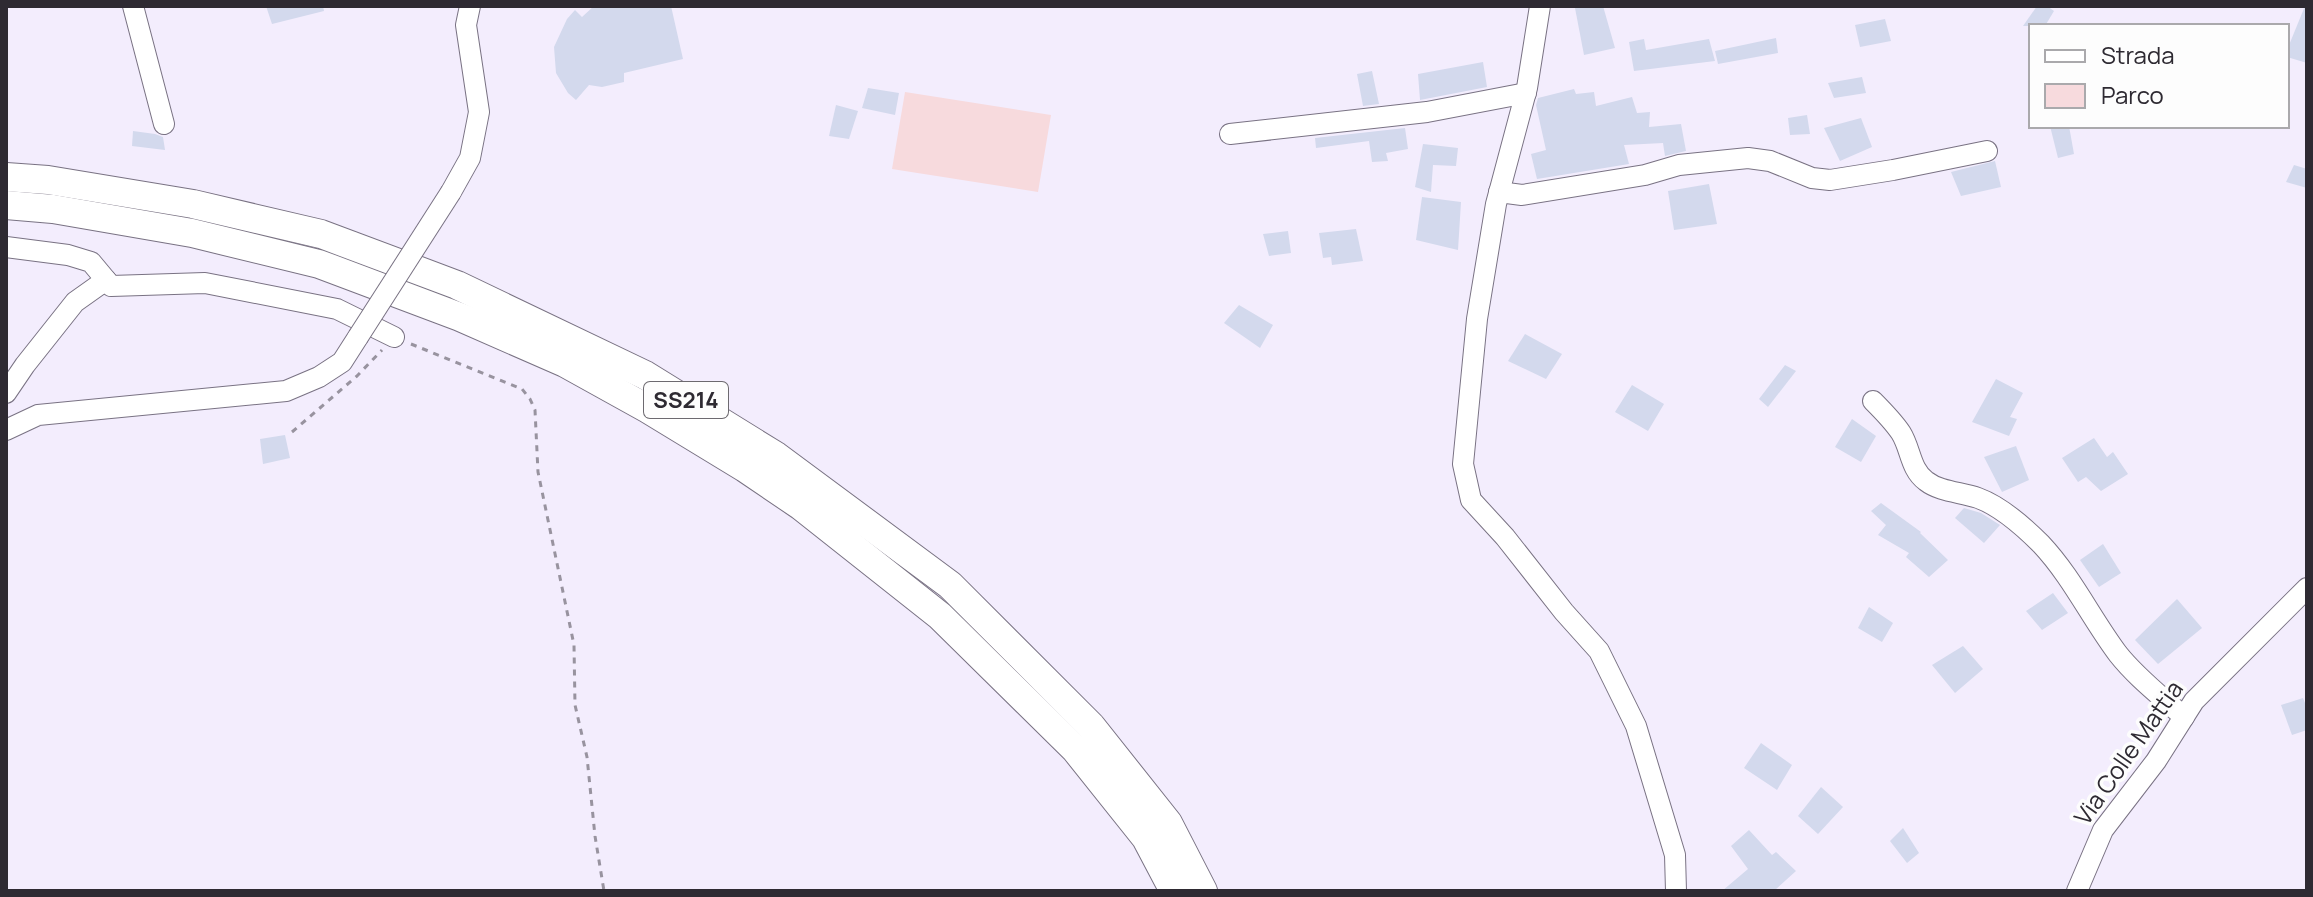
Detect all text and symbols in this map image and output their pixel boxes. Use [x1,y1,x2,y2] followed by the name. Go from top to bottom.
[2029,24,2289,128] legend
[2101,38,2174,71] text: Strada
[2101,78,2164,111] text: Parco
[644,382,728,418] road number: SS214
[2066,673,2190,831] street label: Via Colle Mattia

